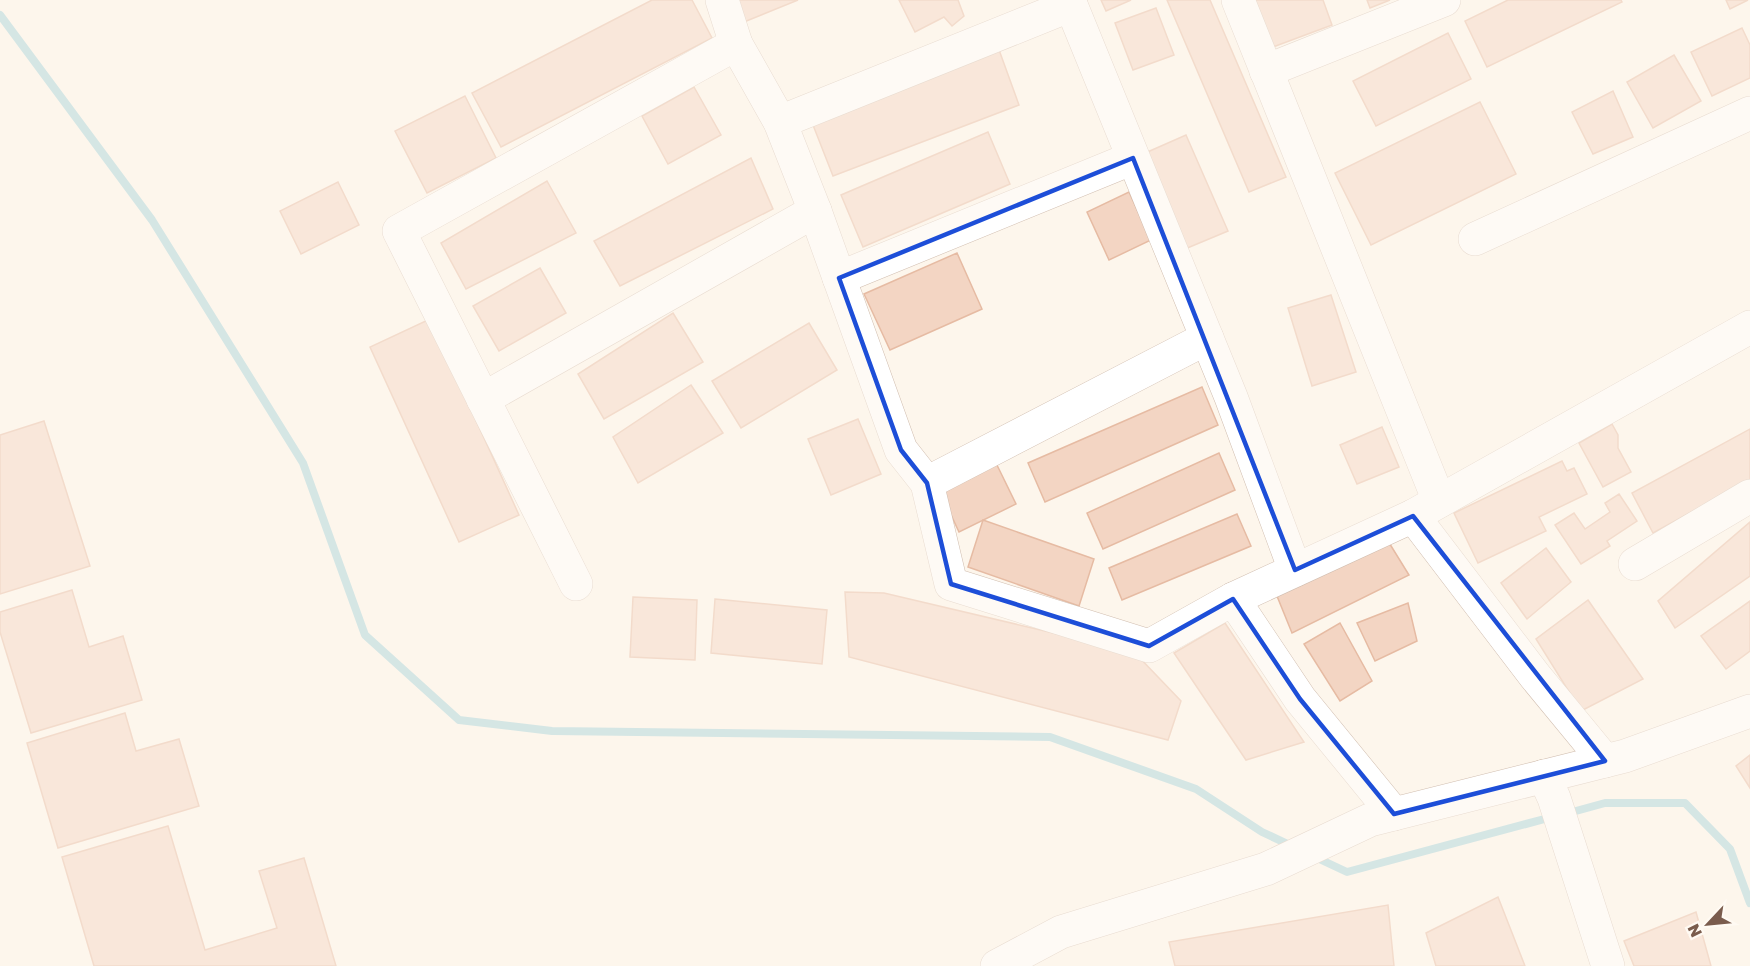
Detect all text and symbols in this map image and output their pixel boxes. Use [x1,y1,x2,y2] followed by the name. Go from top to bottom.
[1678,894,1738,954] north arrow
[1683,921,1706,940] text: N

